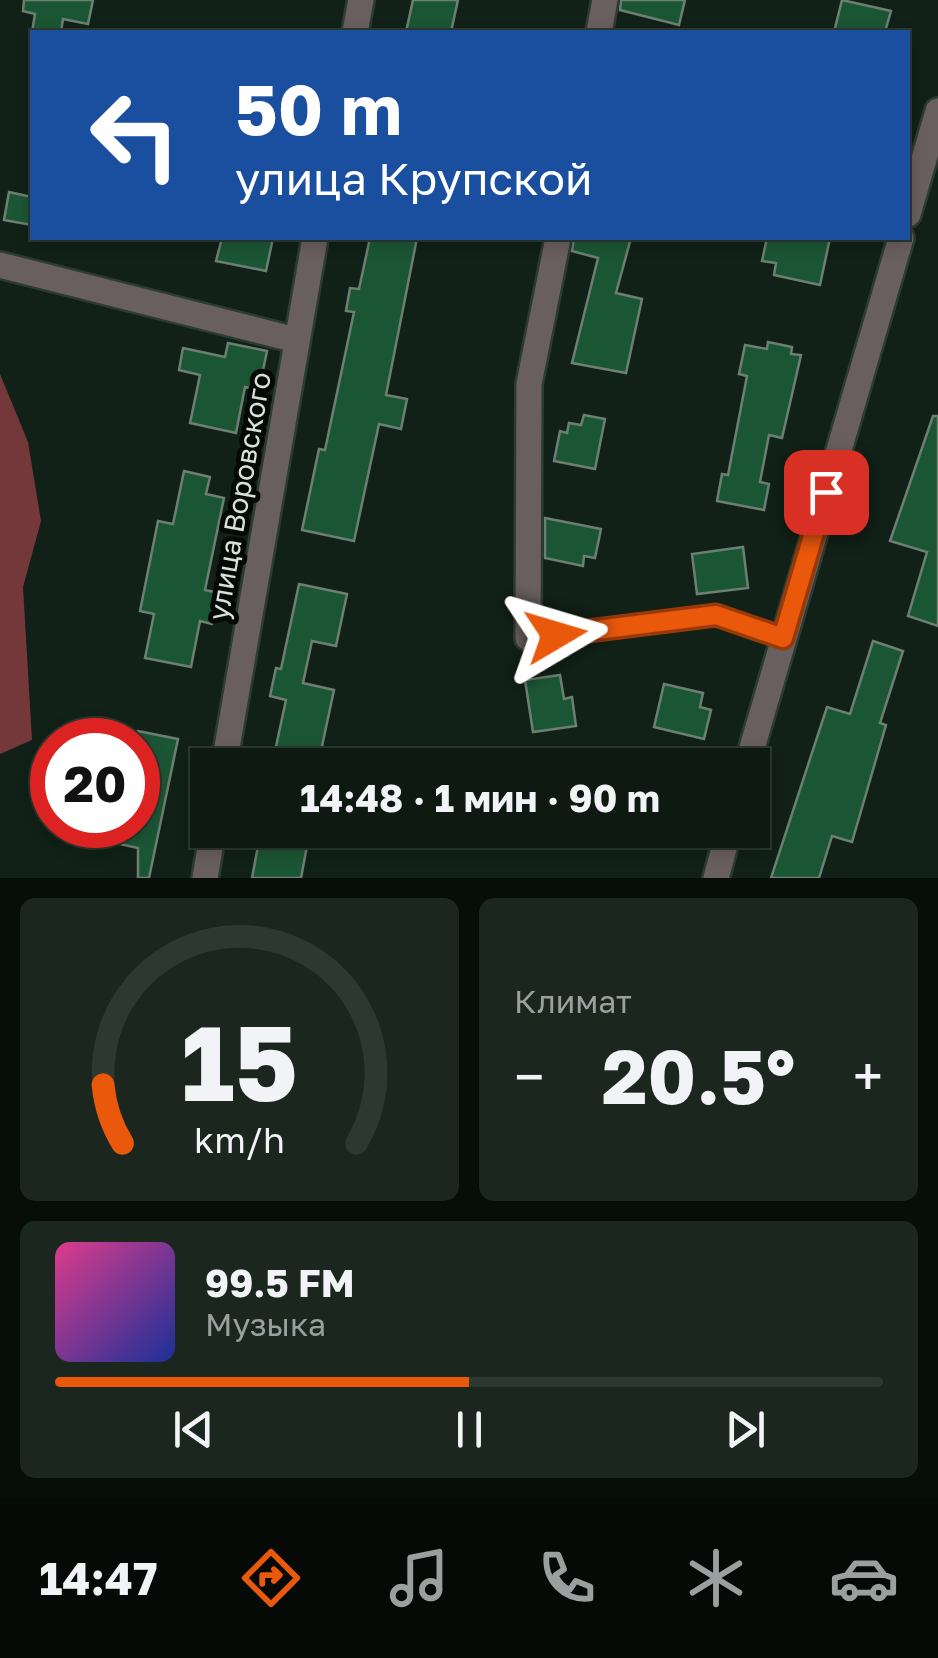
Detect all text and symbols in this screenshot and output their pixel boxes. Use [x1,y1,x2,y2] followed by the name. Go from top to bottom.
[235,66,402,150] text: 50 m
[70,70,200,200] icon: left
[235,151,593,205] text: улица Крупской
[201,369,277,623] street label: улица Воровского
[784,450,869,535] pin
[799,465,854,520] icon: arrive
[504,583,608,687] position arrow
[30,718,160,848] speed limit sign: 20
[300,775,660,820] text: 14:48 · 1 мин · 90 m
[514,982,632,1020] text: Климат
[181,999,298,1124] text: 15
[602,1030,795,1121] text: 20.5°
[514,1043,544,1109] text: −
[853,1043,883,1109] text: +
[194,1118,285,1161] text: km/h
[205,1260,355,1305] text: 99.5 FM
[205,1305,326,1343] text: Музыка
[166,1402,221,1457] icon: previous
[442,1402,497,1457] icon: pause
[718,1402,773,1457] icon: next
[236,1543,306,1613] icon: directions
[384,1543,454,1613] icon: music
[532,1543,602,1613] icon: phone
[681,1543,751,1613] icon: climate
[829,1543,899,1613] icon: car
[39,1551,157,1605] text: 14:47

